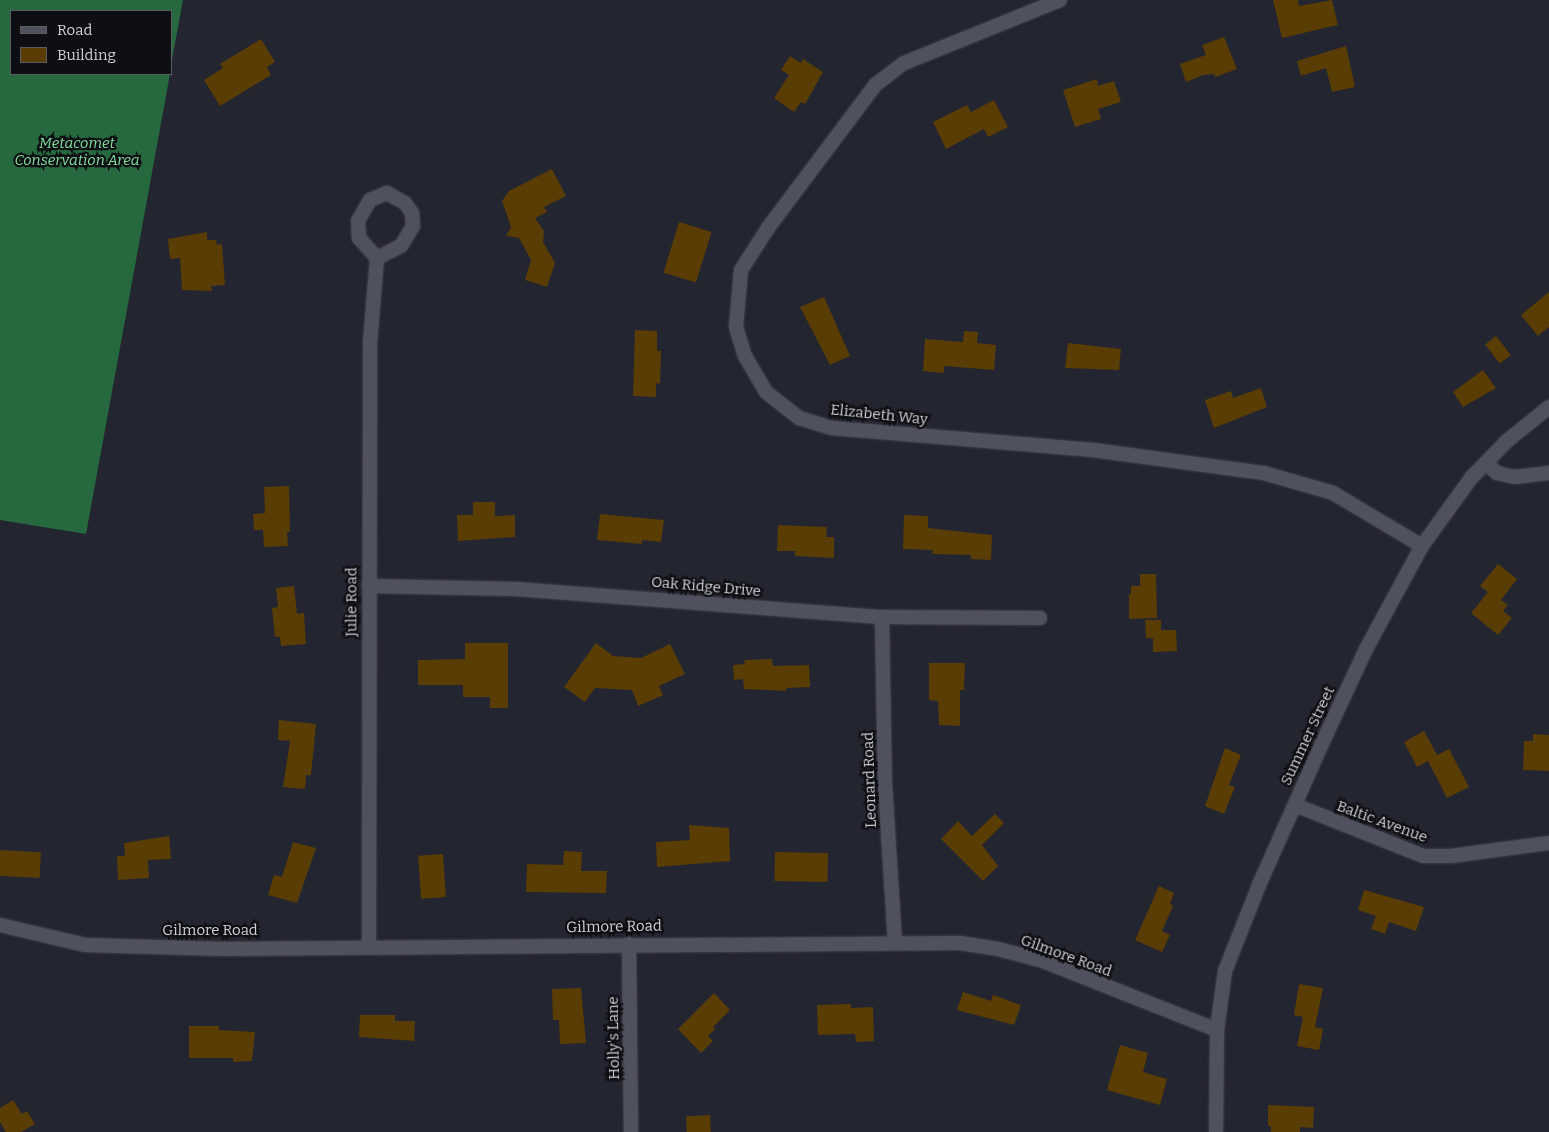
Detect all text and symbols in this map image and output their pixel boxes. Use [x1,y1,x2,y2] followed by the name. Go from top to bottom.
[10,10,172,75] legend
[57,21,92,39] text: Road
[57,46,116,64] text: Building
[14,134,140,169] park label: Metacomet Conservation Area
[829,401,929,429] street label: Elizabeth Way
[343,567,361,637] street label: Julie Road
[650,573,762,601] street label: Oak Ridge Drive
[1277,684,1339,788] street label: Summer Street
[859,732,881,828] street label: Leonard Road
[1334,797,1430,847] street label: Baltic Avenue
[566,917,662,937] street label: Gilmore Road
[162,922,258,940] street label: Gilmore Road
[1018,931,1114,981] street label: Gilmore Road
[604,996,624,1080] street label: Holly's Lane

